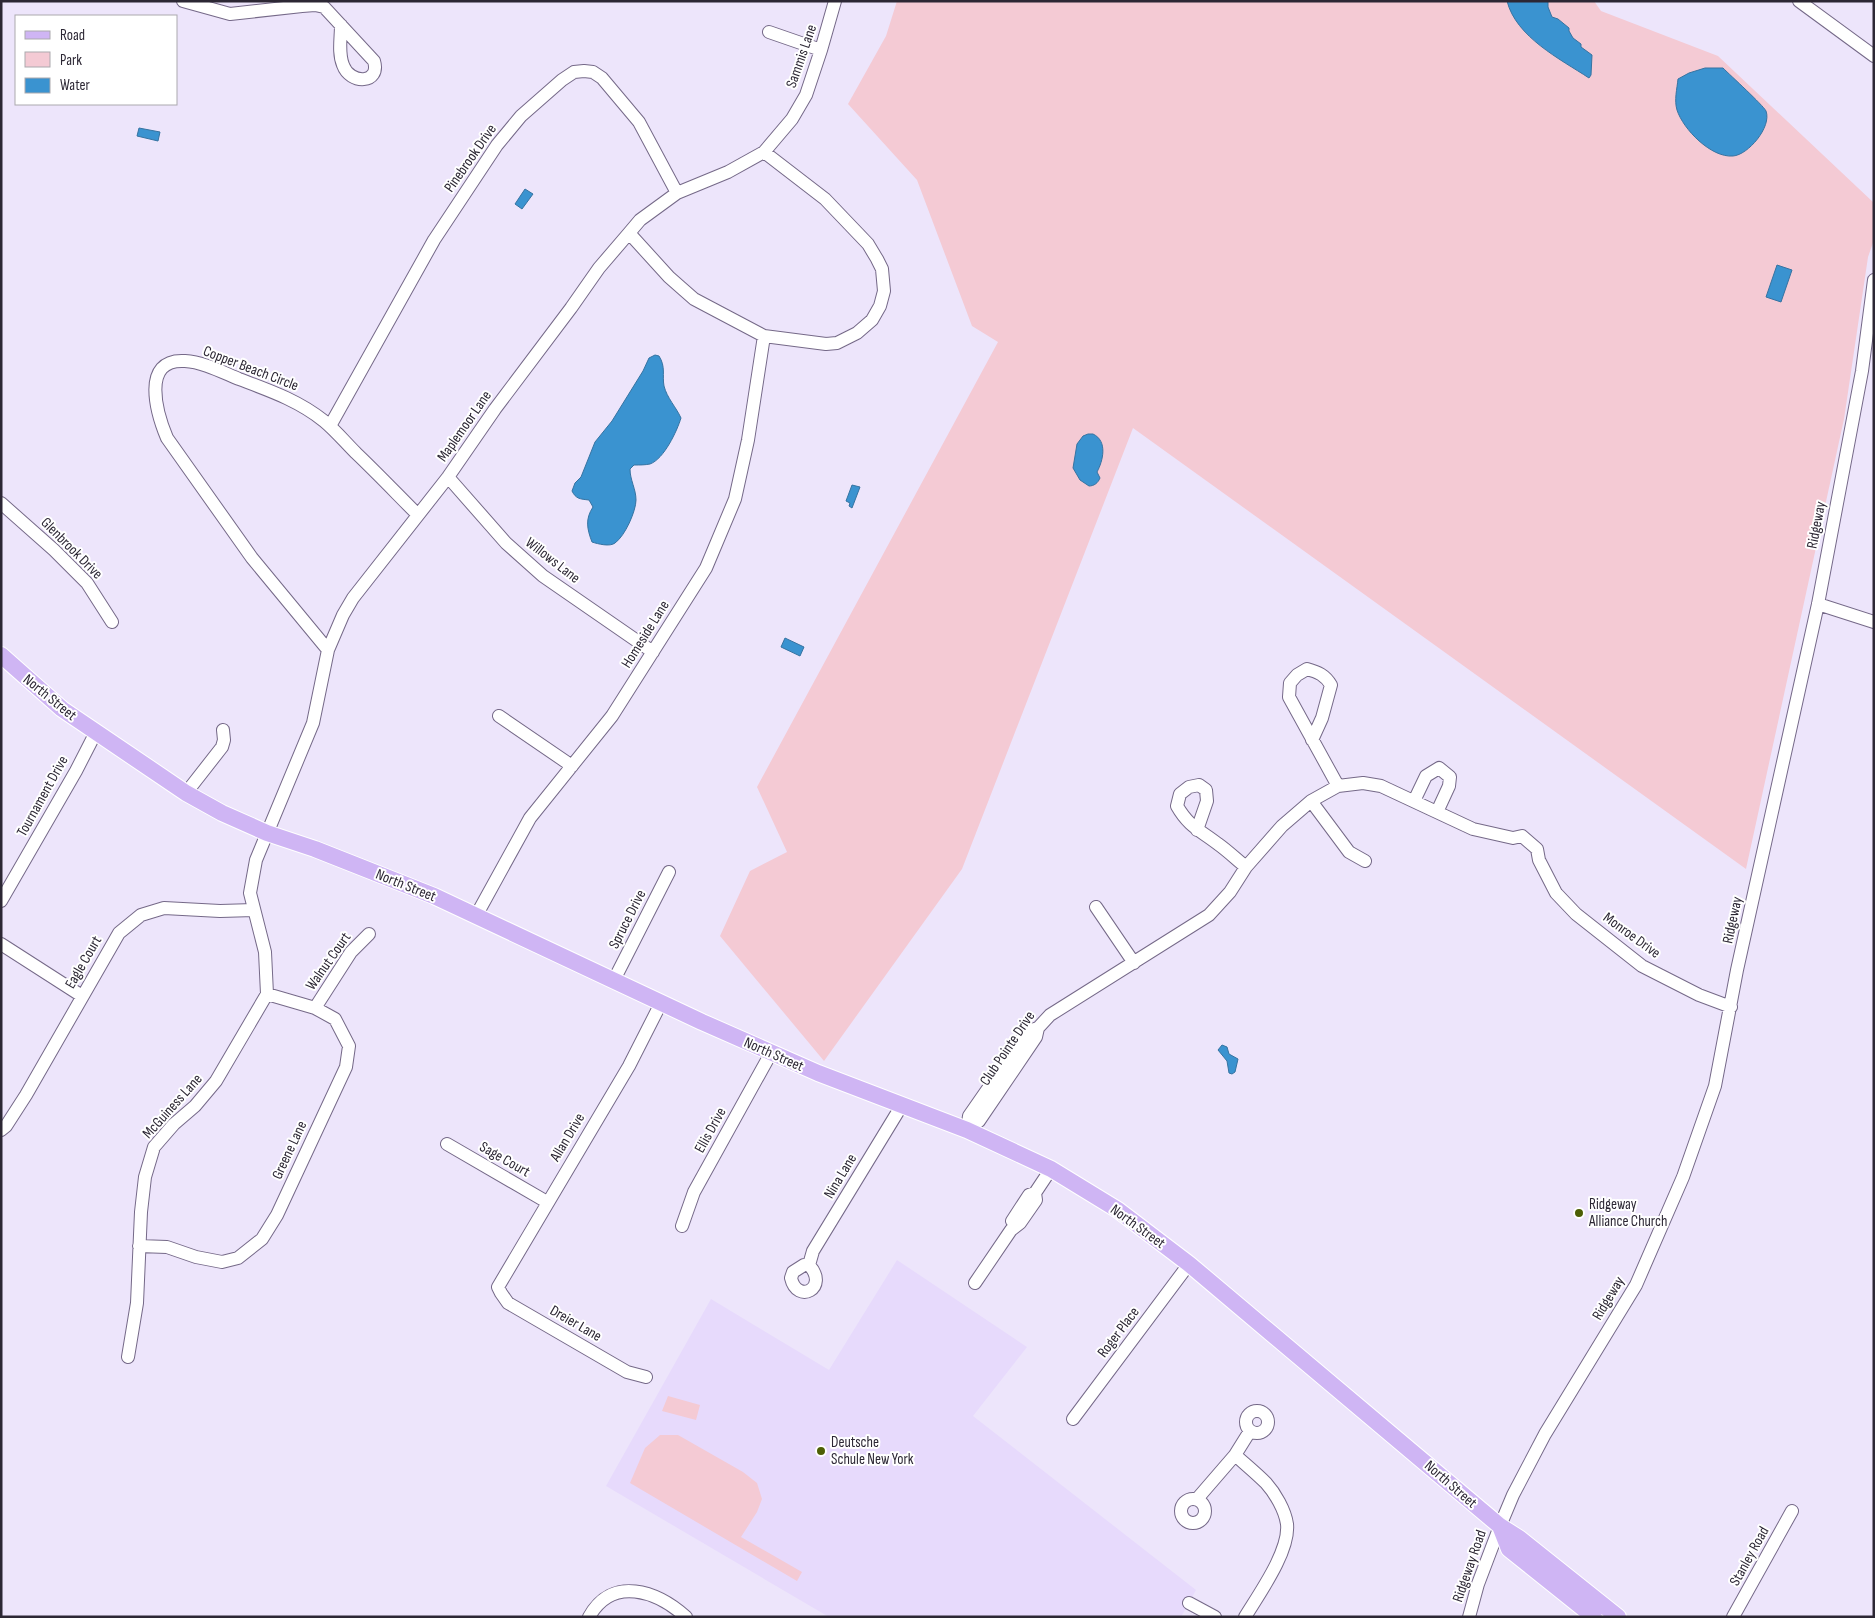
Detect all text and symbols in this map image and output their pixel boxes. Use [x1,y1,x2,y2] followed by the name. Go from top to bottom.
[15,15,178,105] legend
[782,22,821,90] street label: Sammis Lane
[60,26,85,45] text: Road
[60,51,82,70] text: Park
[60,76,91,95] text: Water
[440,121,501,196] street label: Pinebrook Drive
[200,342,301,395] street label: Copper Beach Circle
[433,387,496,465] street label: Maplemoor Lane
[1803,500,1830,550] street label: Ridgeway
[37,513,107,583] street label: Glenbrook Drive
[522,533,584,588] street label: Willows Lane
[617,597,674,672] street label: Homeside Lane
[19,670,81,725] street label: North Street
[12,753,72,840] street label: Tournament Drive
[373,865,439,906] street label: North Street
[605,887,650,952] street label: Spruce Drive
[1718,895,1747,945] street label: Ridgeway
[1599,908,1664,963] street label: Monroe Drive
[302,928,355,994] street label: Walnut Court
[61,932,106,992] street label: Eagle Court
[976,1007,1039,1089] street label: Club Pointe Drive
[741,1033,807,1076] street label: North Street
[138,1070,206,1143] street label: McGuiness Lane
[690,1104,731,1156] street label: Ellis Drive
[545,1110,589,1166] street label: Allan Drive
[268,1118,311,1182] street label: Greene Lane
[476,1137,534,1182] street label: Sage Court
[820,1150,861,1202] street label: Nina Lane
[1588,1195,1667,1231] place label: Ridgeway Alliance Church
[1106,1200,1169,1253] street label: North Street
[1573,1207,1585,1219] marker: Ridgeway Alliance Church
[1588,1273,1629,1324] street label: Ridgeway
[546,1301,605,1346] street label: Dreier Lane
[1093,1303,1144,1361] street label: Roger Place
[831,1433,914,1469] place label: Deutsche Schule New York
[815,1445,827,1457] marker: Deutsche Schule New York
[1421,1456,1481,1513] street label: North Street
[1725,1523,1774,1589] street label: Stanley Road
[1448,1528,1491,1605] street label: Ridgeway Road

